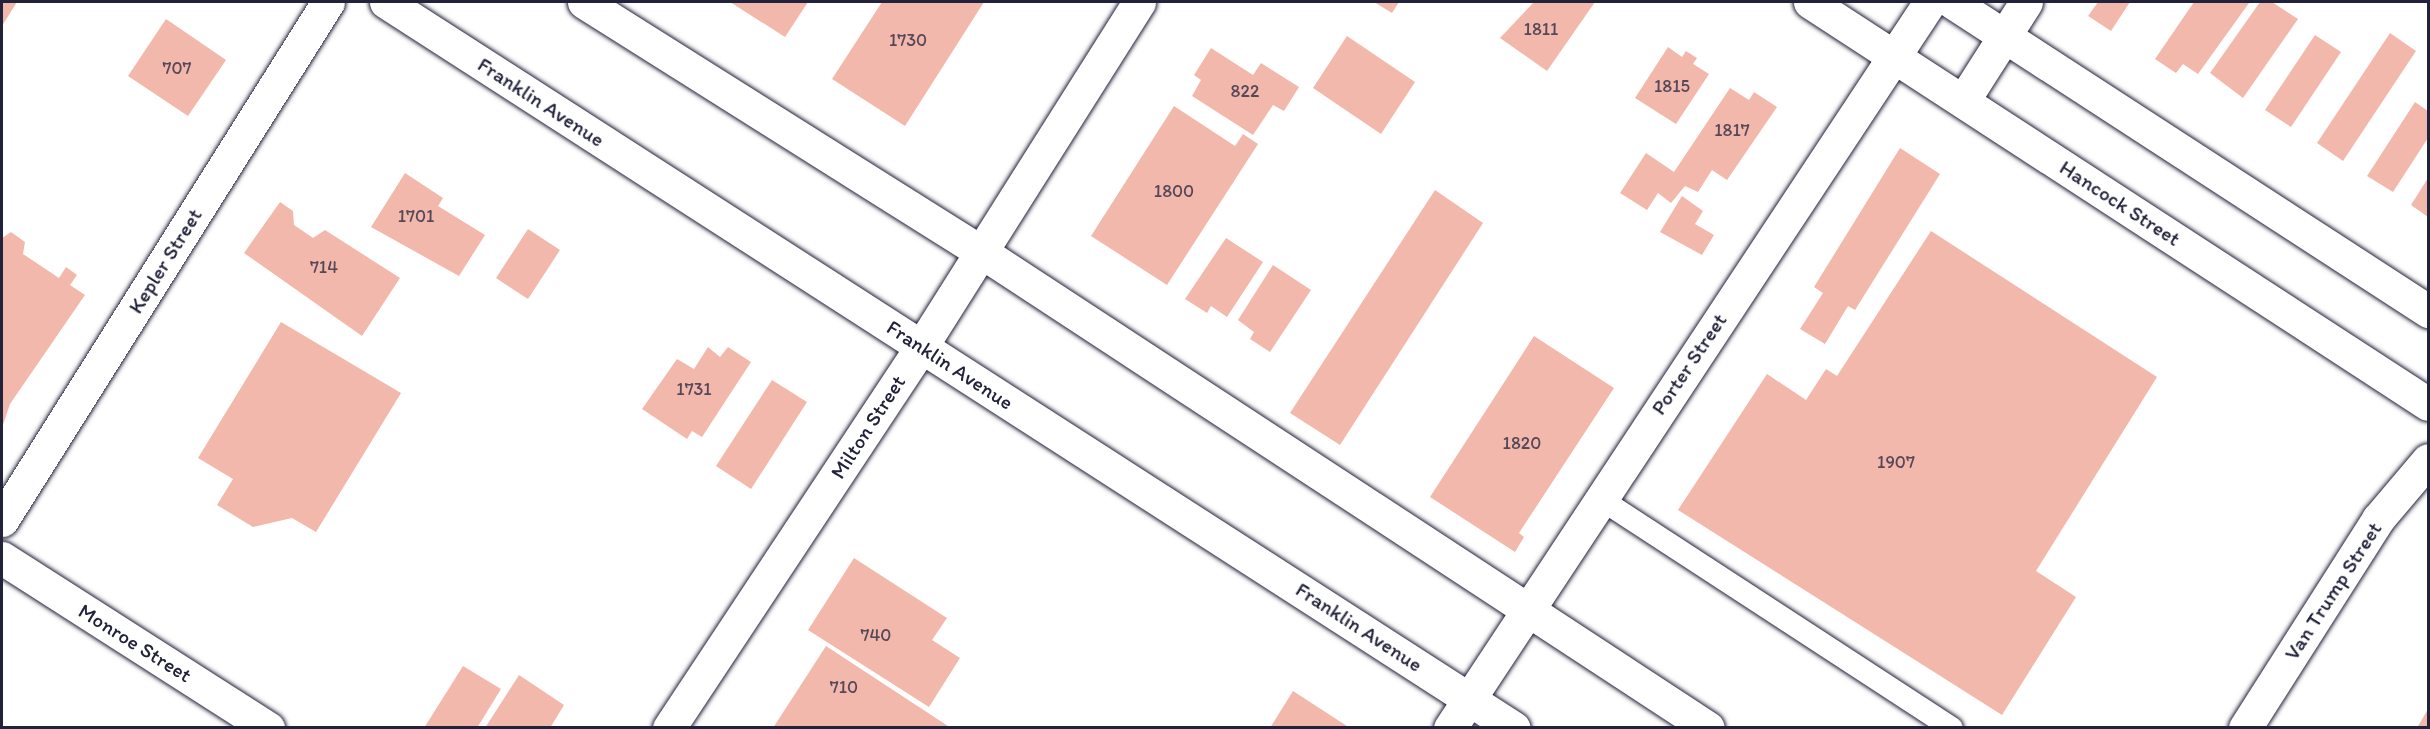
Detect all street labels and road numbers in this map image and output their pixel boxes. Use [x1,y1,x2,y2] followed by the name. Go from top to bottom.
[473,52,609,152] street label: Franklin Avenue
[2055,155,2185,251] street label: Hancock Street
[123,204,207,318] street label: Kepler Street
[1646,309,1732,419] street label: Porter Street
[882,315,1018,415] street label: Franklin Avenue
[825,370,911,484] street label: Milton Street
[2280,518,2386,664] street label: Van Trump Street
[1291,577,1427,677] street label: Franklin Avenue
[74,598,196,688] street label: Monroe Street

